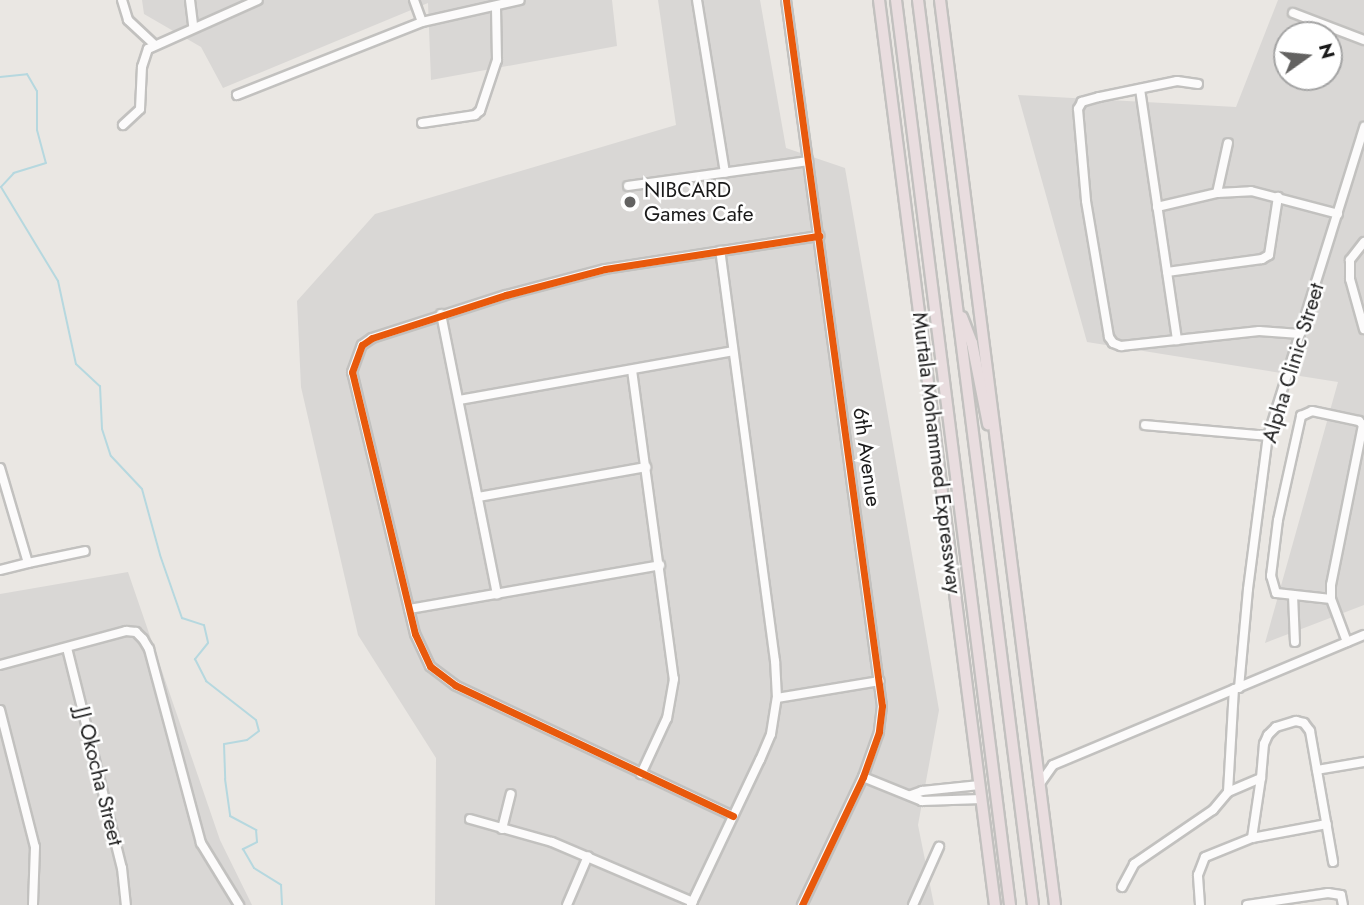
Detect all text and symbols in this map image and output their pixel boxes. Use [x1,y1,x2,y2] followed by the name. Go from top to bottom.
[1273,21,1343,91] north arrow
[1312,40,1342,62] text: N
[644,177,754,227] place label: NIBCARD Games Cafe
[622,194,638,210] marker: NIBCARD Games Cafe
[1257,280,1329,446] street label: Alpha Clinic Street
[907,311,967,595] street label: Murtala Mohammed Expressway
[848,406,886,508] street label: 6th Avenue
[70,704,128,848] street label: JJ Okocha Street

